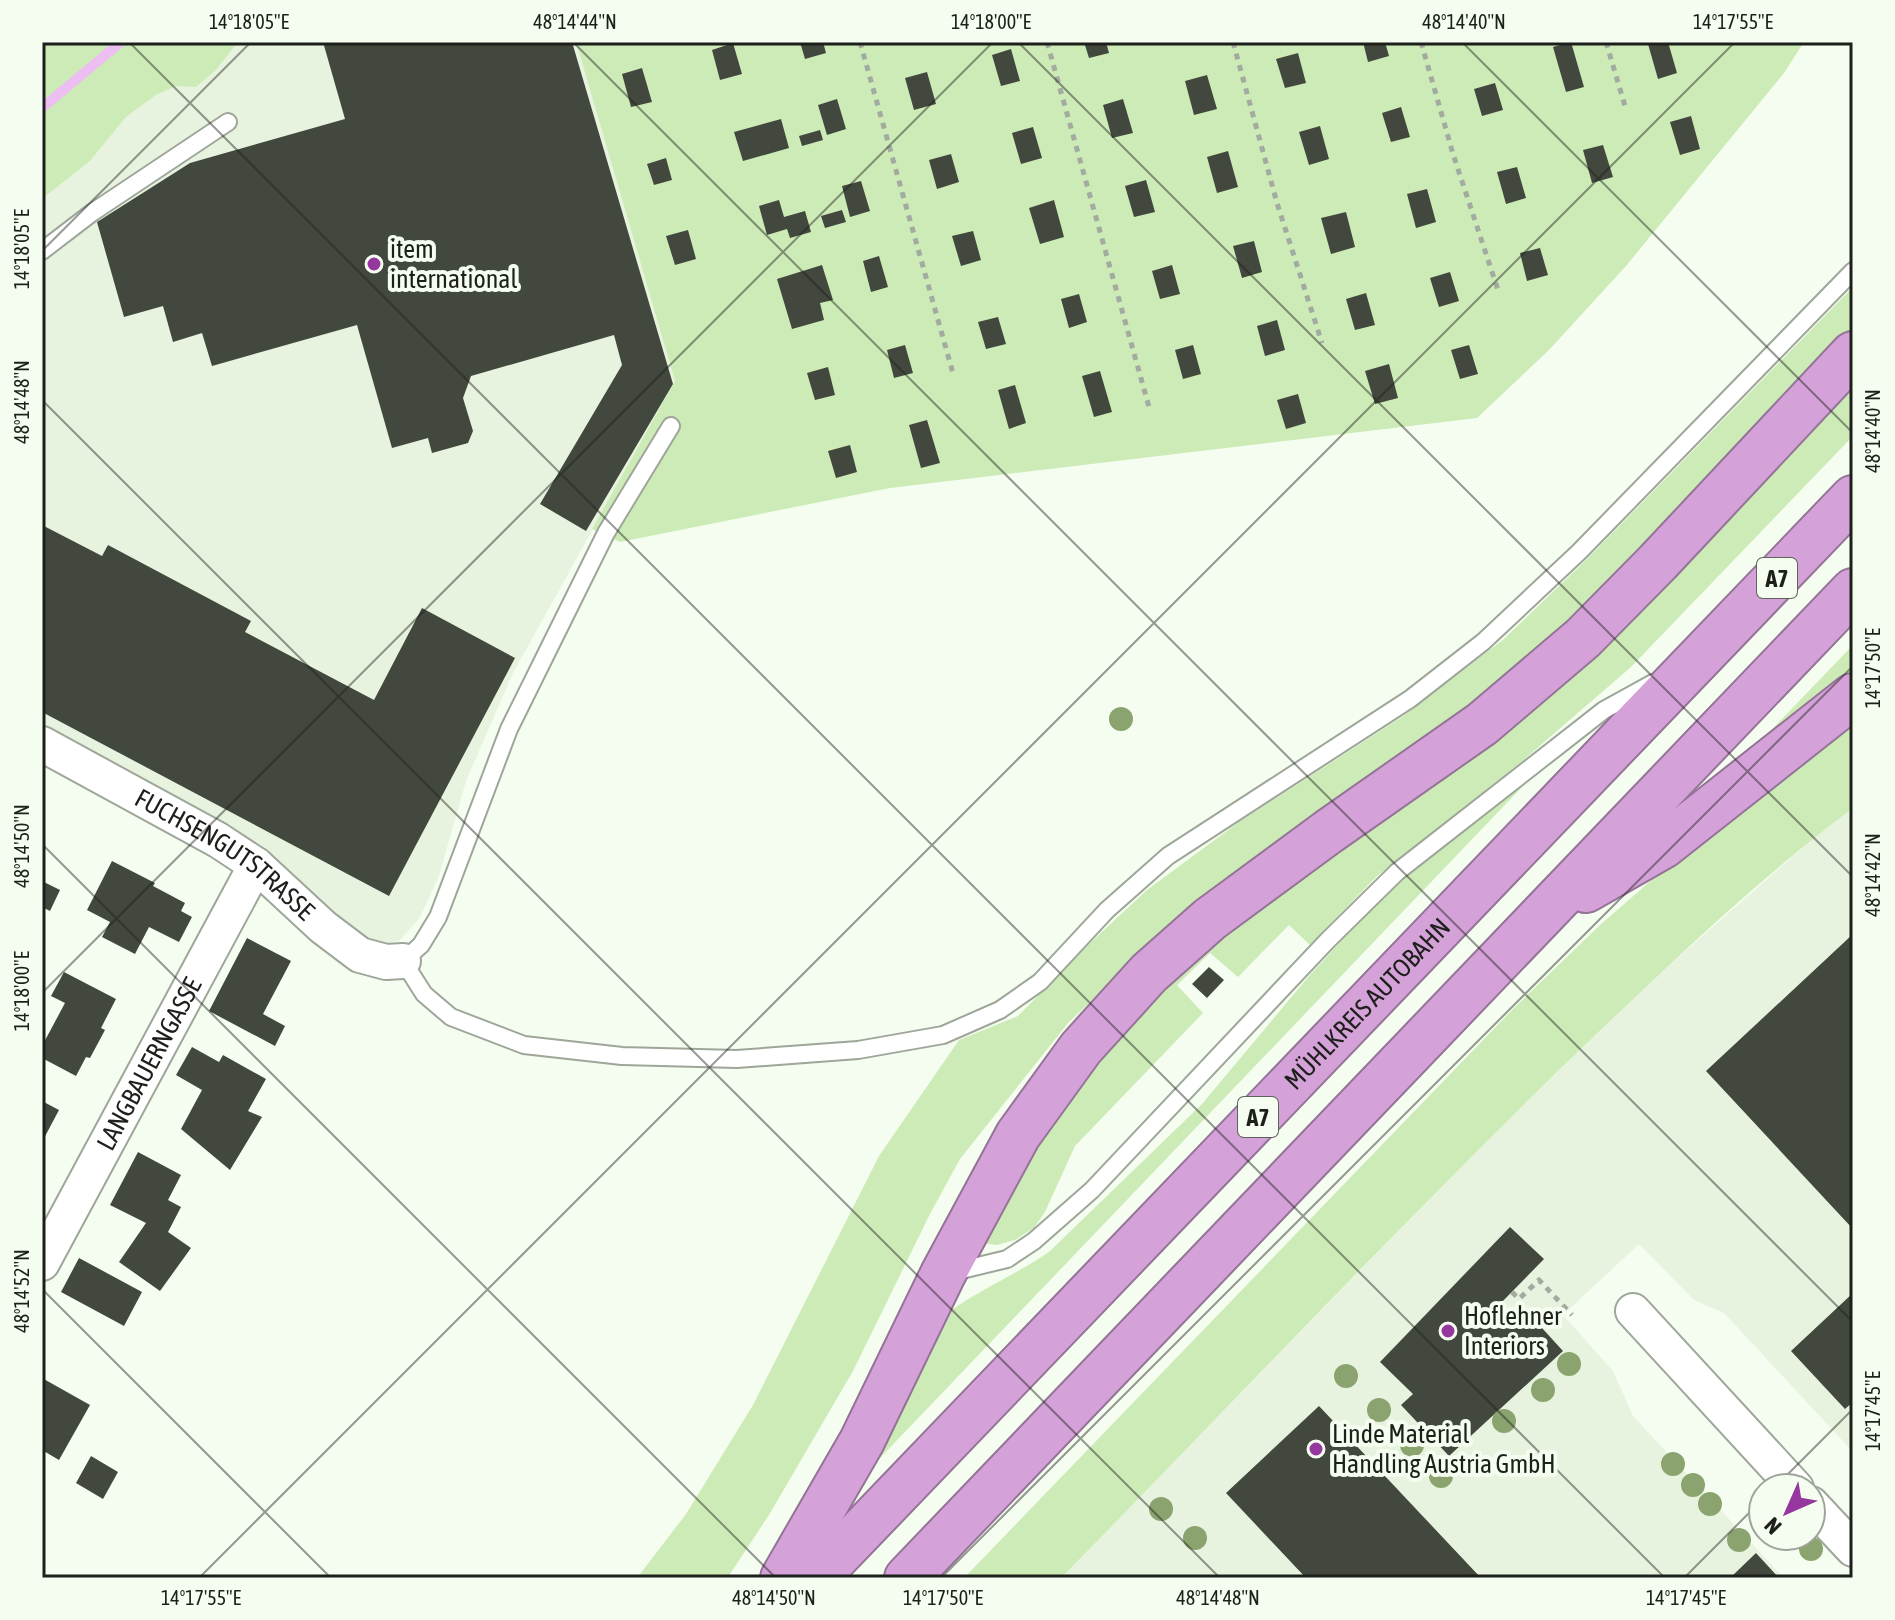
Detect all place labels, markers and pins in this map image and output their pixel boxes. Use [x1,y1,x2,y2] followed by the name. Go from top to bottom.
[390,234,517,294] place label: item international
[365,255,383,273] marker: item international
[1464,1301,1562,1361] place label: Hoflehner Interiors
[1439,1322,1457,1340] marker: Hoflehner Interiors
[1332,1419,1556,1479] place label: Linde Material Handling Austria GmbH
[1307,1440,1325,1458] marker: Linde Material Handling Austria GmbH

